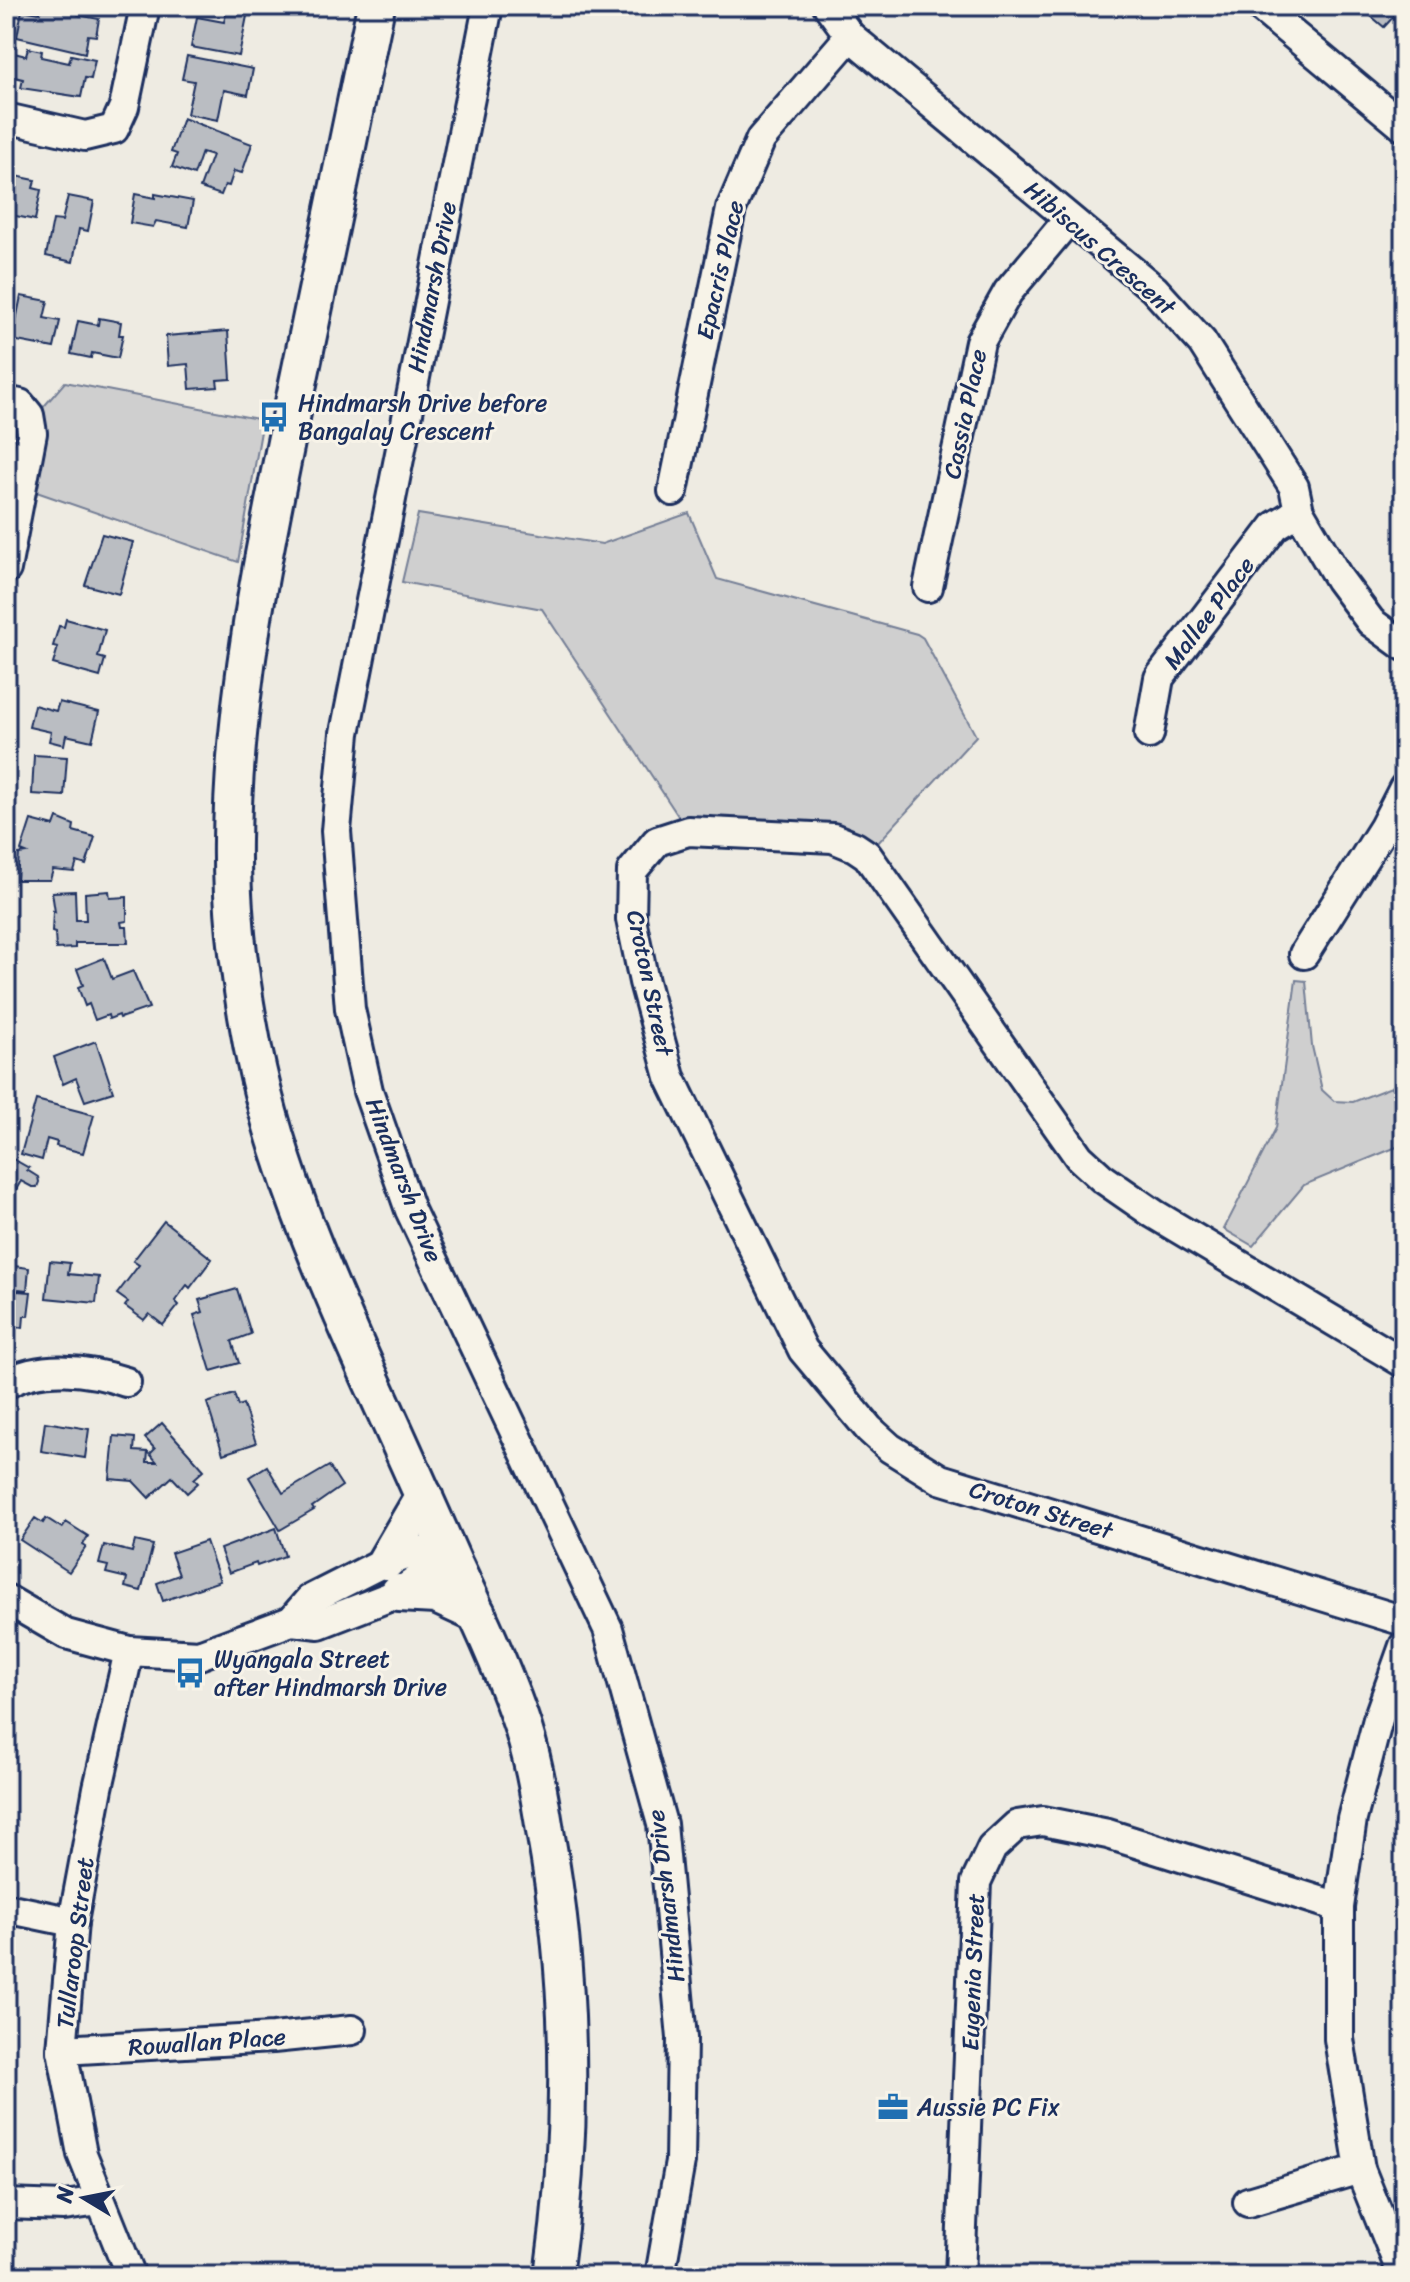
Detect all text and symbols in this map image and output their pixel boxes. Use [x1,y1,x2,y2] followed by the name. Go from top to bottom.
[1014,170,1187,327] street label: Hibiscus Crescent
[684,196,756,344] street label: Epacris Place
[395,198,469,376] street label: Hindmarsh Drive
[931,345,999,483] street label: Cassia Place
[298,382,547,452] place label: Hindmarsh Drive before Bangalay Crescent
[257,400,291,434] bus stop icon: Hindmarsh Drive before Bangalay Crescent
[1152,547,1266,679] street label: Mallee Place
[614,906,686,1061] street label: Croton Street
[353,1091,455,1269] street label: Hindmarsh Drive
[964,1468,1119,1552] street label: Croton Street
[214,1638,447,1708] place label: Wyangala Street after Hindmarsh Drive
[173,1656,207,1690] bus stop icon: Wyangala Street after Hindmarsh Drive
[635,1807,697,1985] street label: Hindmarsh Drive
[44,1855,106,2031] street label: Tullaroop Street
[949,1893,997,2051] street label: Eugenia Street
[127,2016,287,2068] street label: Rowallan Place
[916,2086,1061,2128] place label: Aussie PC Fix
[876,2090,910,2124] office icon: Aussie PC Fix
[44,2158,124,2238] north arrow
[44,2183,85,2206] text: N

